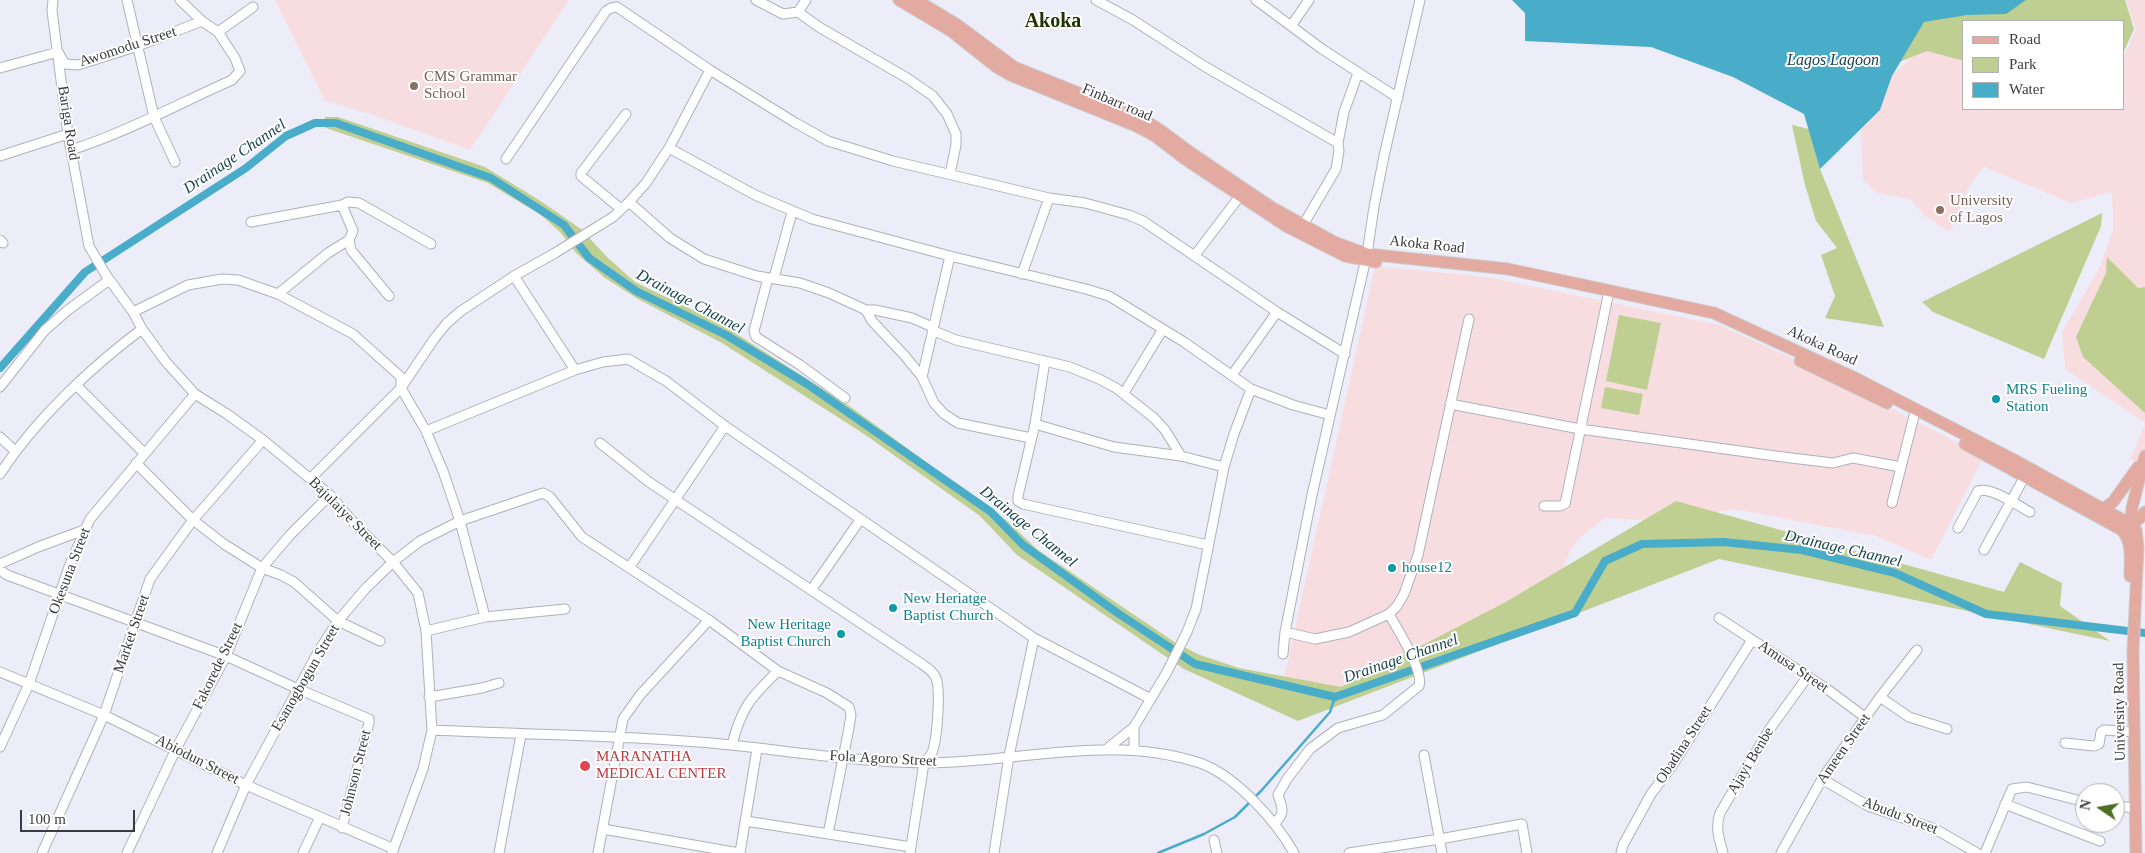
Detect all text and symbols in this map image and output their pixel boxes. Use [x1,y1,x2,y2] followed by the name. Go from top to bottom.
[1025,10,1081,34] district label: Akoka
[1962,20,2125,110] legend
[77,23,179,71] street label: Awomodu Street
[2009,31,2041,47] text: Road
[1787,51,1879,71] water label: Lagos Lagoon
[2009,56,2037,72] text: Park
[424,68,517,103] place label: CMS Grammar School
[408,80,420,92] marker: CMS Grammar School
[1079,80,1155,126] street label: Finbarr road
[2009,81,2044,97] text: Water
[53,84,83,162] street label: Bariga Road
[180,116,290,198] water label: Drainage Channel
[1950,192,2013,227] place label: University of Lagos
[1934,204,1946,216] marker: University of Lagos
[1389,232,1465,258] street label: Akoka Road
[633,265,747,339] water label: Drainage Channel
[1784,322,1860,370] street label: Akoka Road
[2006,381,2087,416] place label: MRS Fueling Station
[1990,393,2002,405] marker: MRS Fueling Station
[305,474,385,554] street label: Bajulaiye Street
[976,482,1080,572] water label: Drainage Channel
[45,525,95,617] street label: Okesuna Street
[1783,526,1903,572] water label: Drainage Channel
[1402,559,1452,577] place label: house12
[1386,562,1398,574] marker: house12
[903,590,993,625] place label: New Heriatge Baptist Church
[110,592,154,676] street label: Market Street
[887,602,899,614] marker: New Heriatge Baptist Church
[741,616,831,651] place label: New Heritage Baptist Church
[189,620,247,712] street label: Fakorede Street
[268,621,344,735] street label: Esanogbogun Street
[835,628,847,640] marker: New Heritage Baptist Church
[1341,630,1461,688] water label: Drainage Channel
[1754,637,1832,697] street label: Amusa Street
[2110,662,2130,762] street label: University Road
[1652,703,1716,787] street label: Obadina Street
[1813,710,1875,788] street label: Ameen Street
[1724,724,1778,798] street label: Ajayi Benbe
[337,728,375,818] street label: Johnson Street
[152,731,242,789] street label: Abiodun Street
[829,747,937,771] street label: Fola Agoro Street
[596,748,726,783] place label: MARANATHA MEDICAL CENTER
[578,759,592,773] marker: MARANATHA MEDICAL CENTER
[2075,783,2125,833] north arrow
[1860,793,1940,839] street label: Abudu Street
[2077,798,2094,811] text: N
[22,800,138,832] scale bar
[28,811,66,827] text: 100 m

